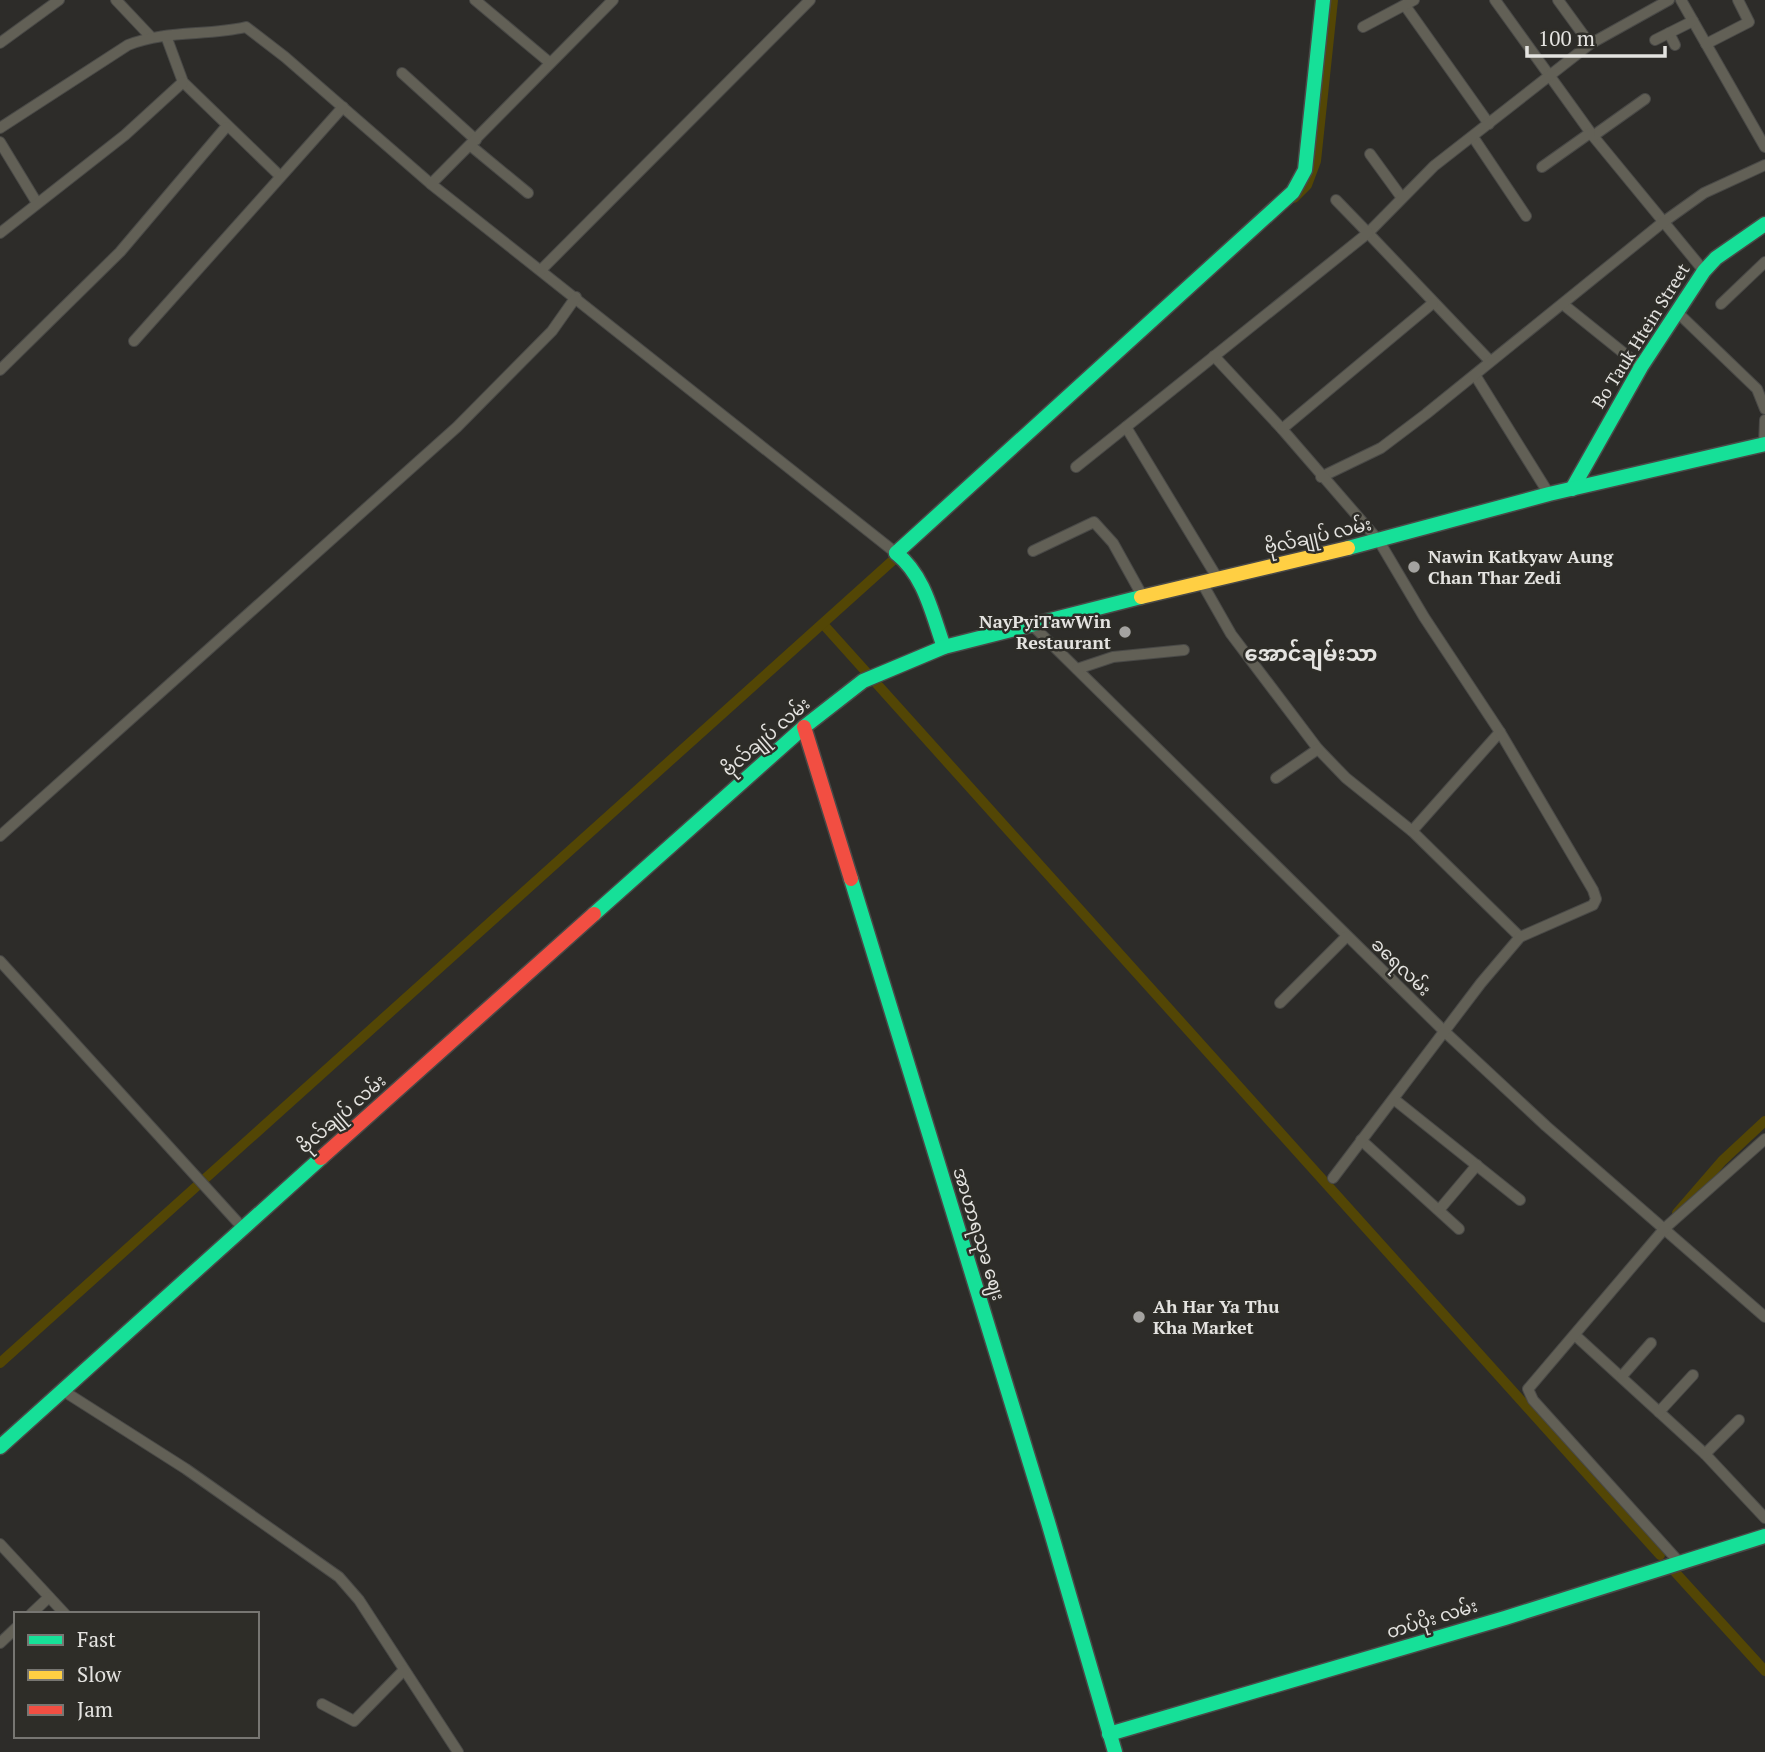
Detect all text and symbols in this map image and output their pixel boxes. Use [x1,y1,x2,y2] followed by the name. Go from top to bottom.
[1527,14,1665,58] scale bar
[1538,24,1595,52] text: 100 m
[1586,258,1695,412] street label: Bo Tauk Htein Street
[1262,510,1375,563] street label: ဗိုလ်ချုပ် လမ်း
[1428,544,1614,589] place label: Nawin Katkyaw Aung Chan Thar Zedi
[1406,559,1422,575] marker: Nawin Katkyaw Aung Chan Thar Zedi
[979,609,1111,654] place label: NayPyiTawWin Restaurant
[1117,624,1133,640] marker: NayPyiTawWin Restaurant
[1245,638,1377,672] district label: အောင်ချမ်းသာ
[716,691,817,784] street label: ဗိုလ်ချုပ် လမ်း
[1364,932,1437,1004] street label: ခရေလမ်း
[292,1068,393,1161] street label: ဗိုလ်ချုပ် လမ်း
[944,1164,1012,1304] street label: အာဟာရသုခ ဈေး
[1153,1294,1280,1339] place label: Ah Har Ya Thu Kha Market
[1131,1309,1147,1325] marker: Ah Har Ya Thu Kha Market
[1383,1592,1481,1647] street label: တပ်ပိုး လမ်း
[14,1612,259,1738] legend
[77,1625,116,1653] text: Fast
[77,1660,122,1688] text: Slow
[77,1695,113,1723] text: Jam

